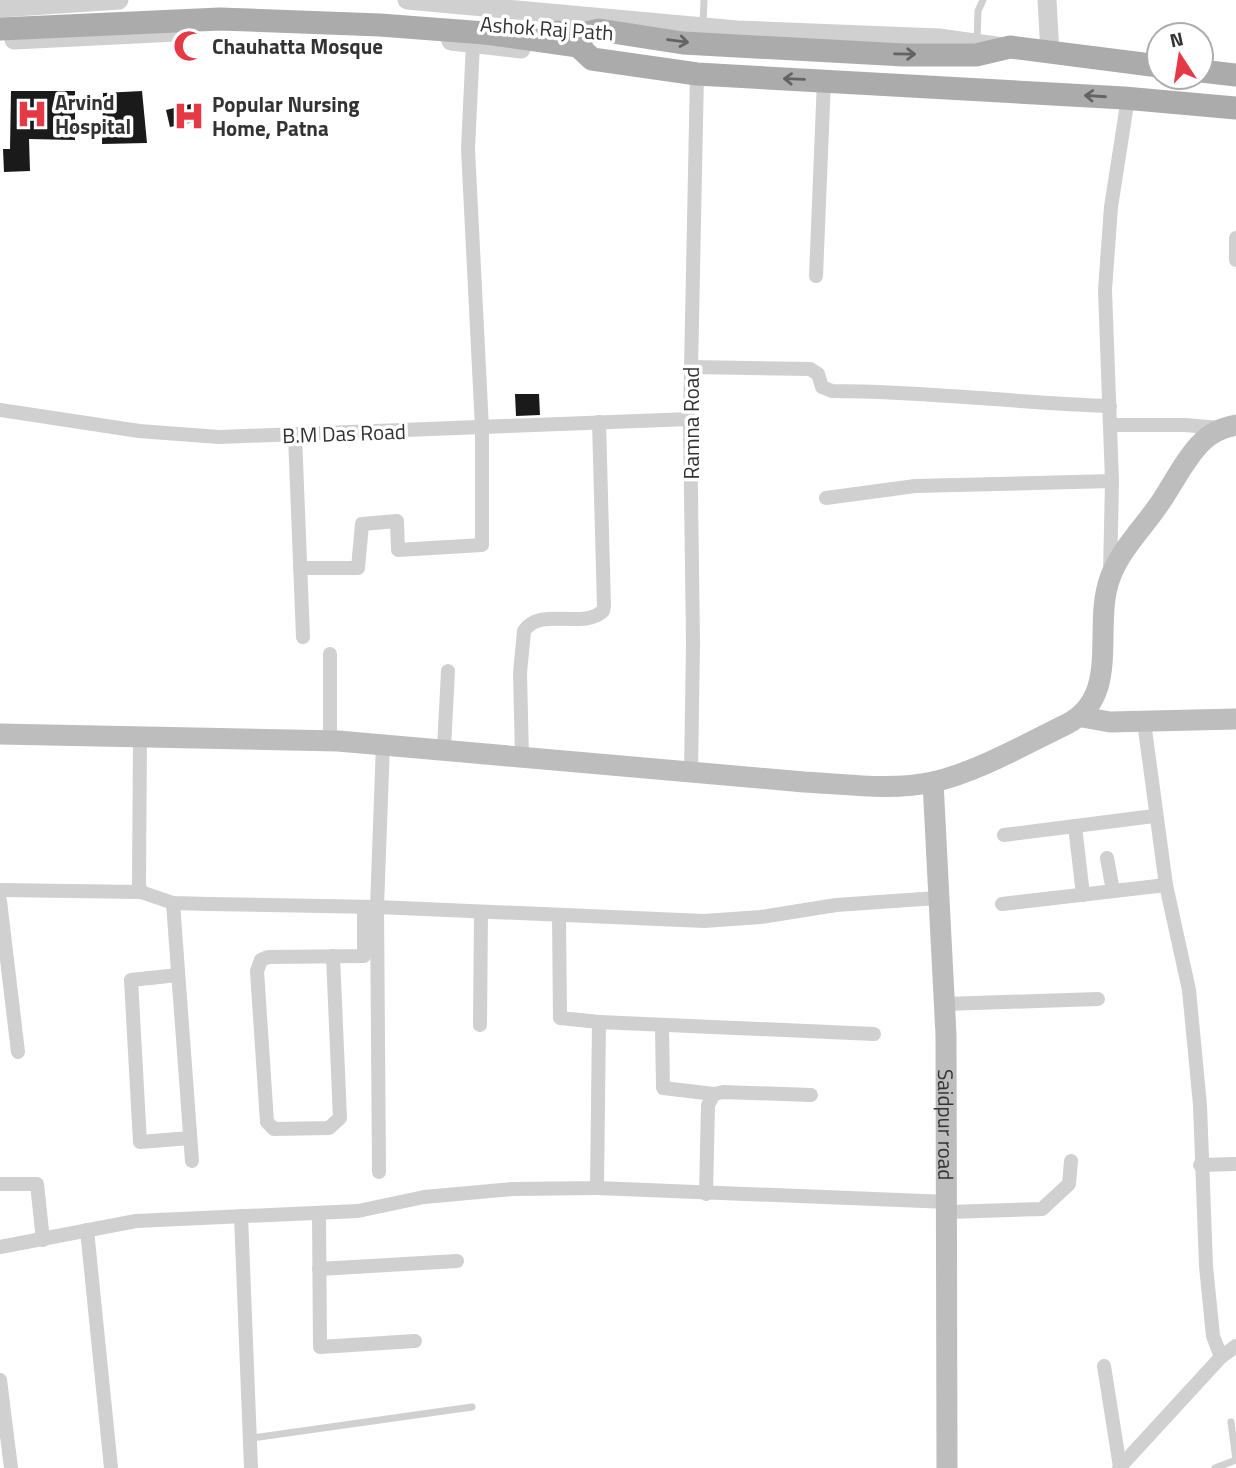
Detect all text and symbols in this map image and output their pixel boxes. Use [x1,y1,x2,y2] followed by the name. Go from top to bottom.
[479,7,615,49] street label: Ashok Raj Path
[1145,21,1215,91] north arrow
[1167,23,1186,54] text: N
[172,29,206,63] mosque icon: Chauhatta Mosque
[212,30,383,62] place label: Chauhatta Mosque
[666,35,688,48] one-way arrow
[893,48,916,61] one-way arrow
[783,72,806,86] one-way arrow
[55,86,131,142] place label: Arvind Hospital
[212,88,360,144] place label: Popular Nursing Home, Patna
[1084,89,1107,102] one-way arrow
[15,97,49,131] hospital icon: Arvind Hospital
[172,99,206,133] hospital icon: Popular Nursing Home, Patna
[675,367,707,479] street label: Ramna Road
[282,415,406,451] street label: B.M Das Road
[930,1069,962,1180] street label: Saidpur road

